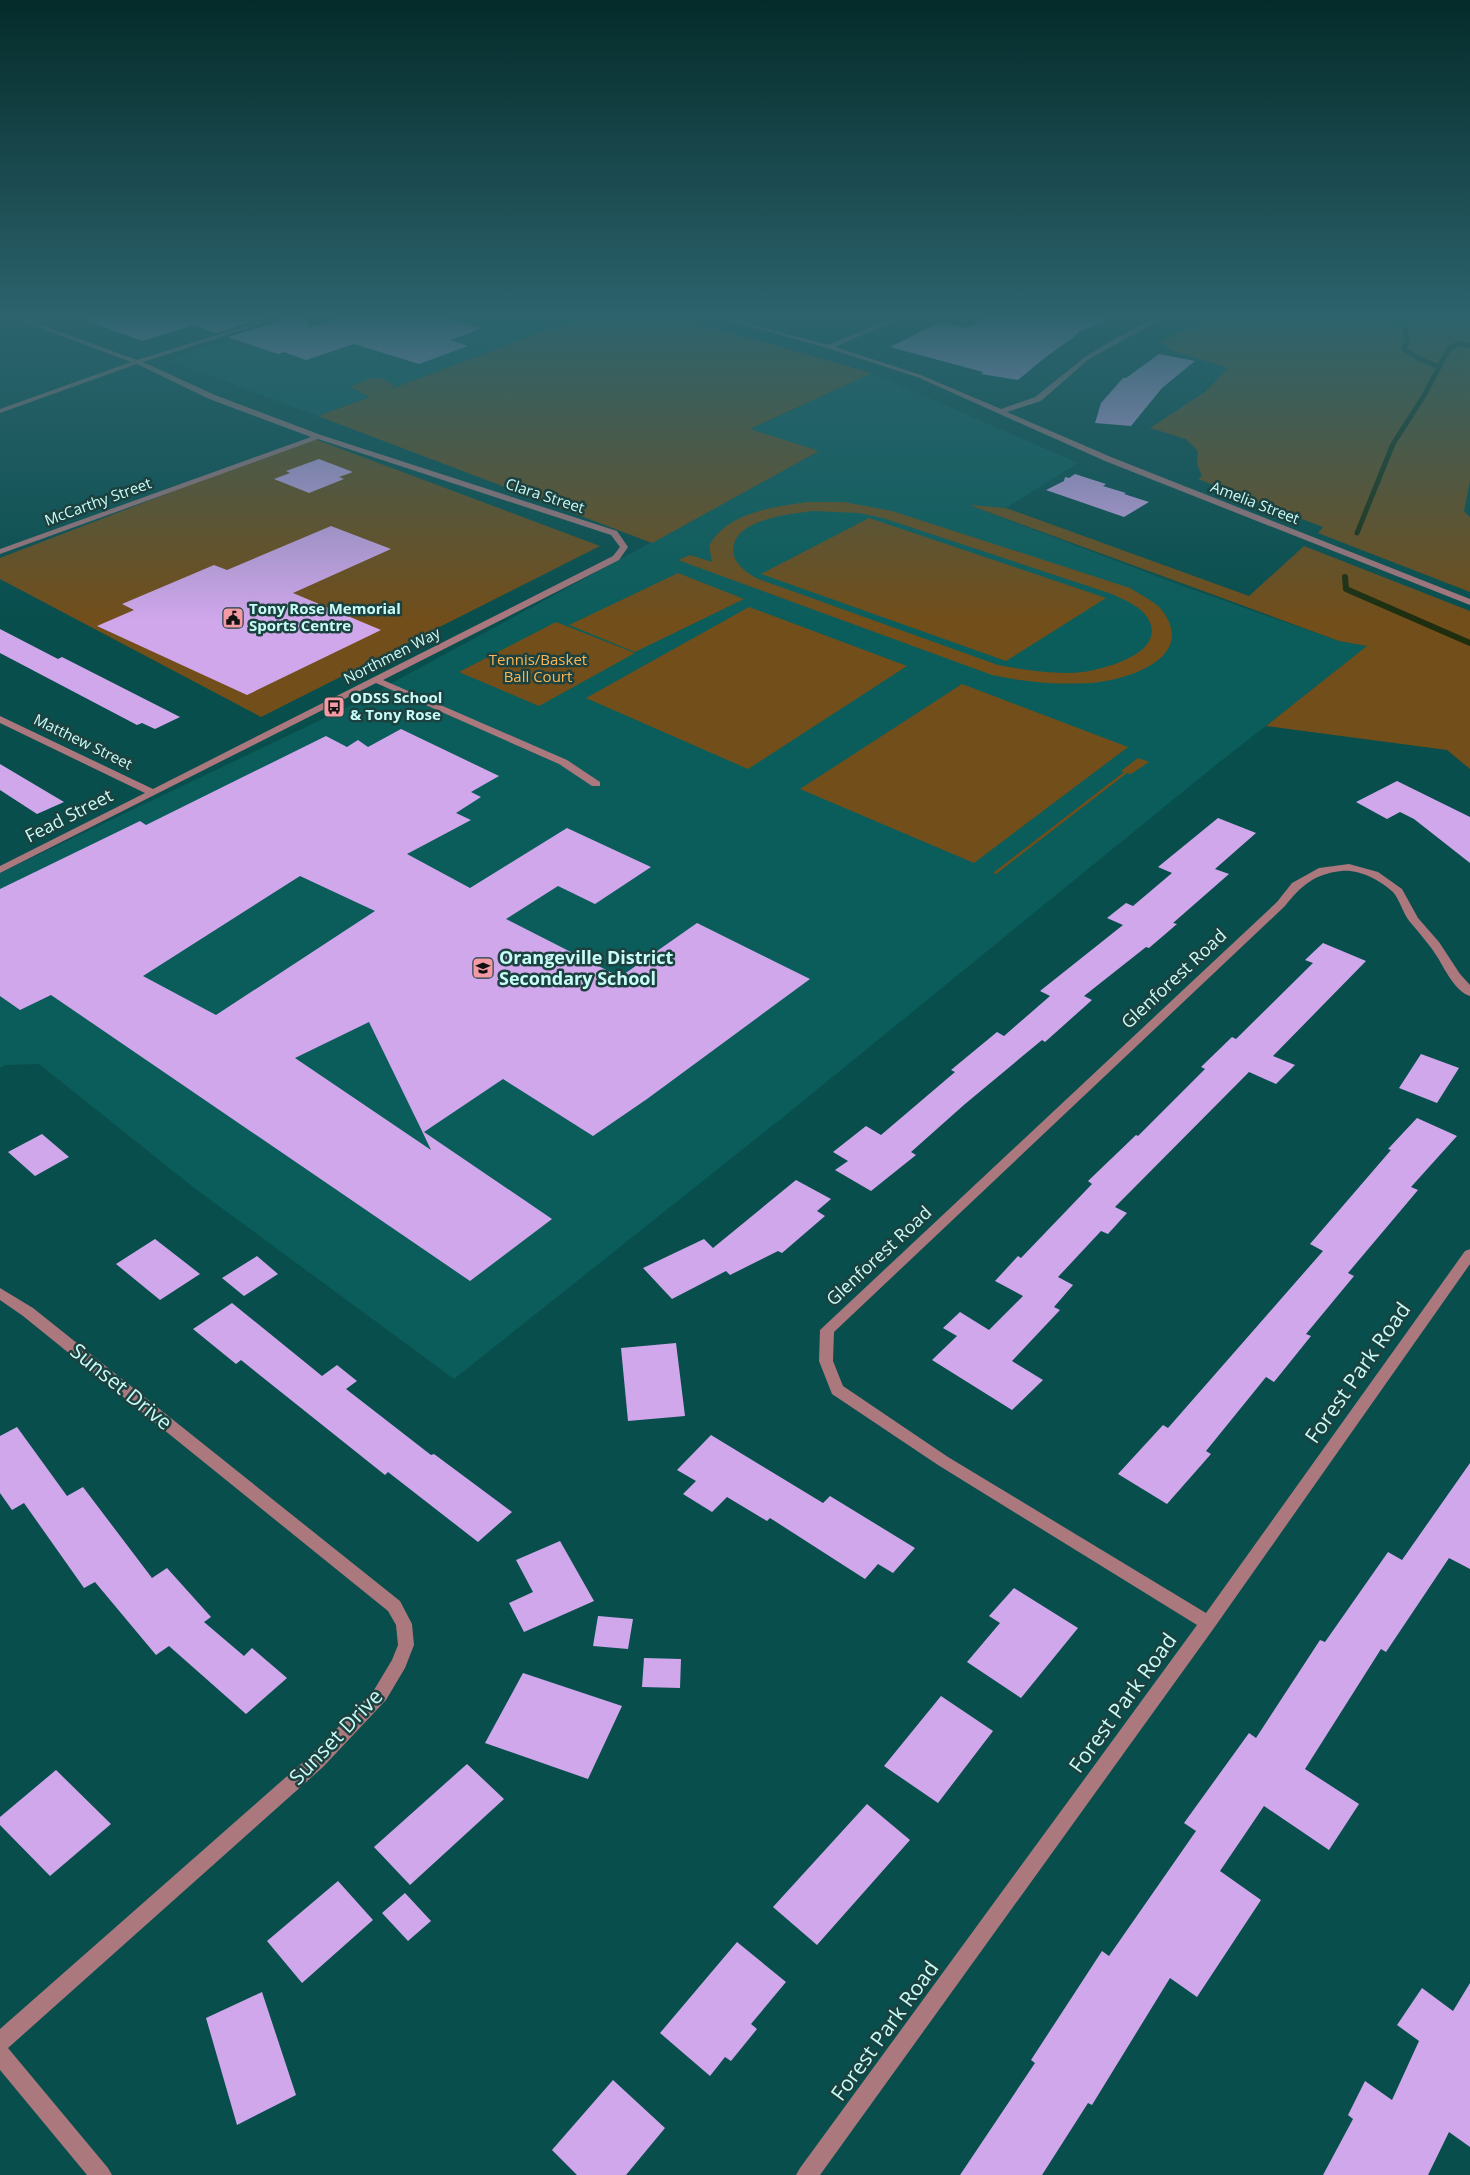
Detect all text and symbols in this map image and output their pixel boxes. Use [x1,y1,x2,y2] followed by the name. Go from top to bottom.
[41,472,154,530] street label: McCarthy Street
[503,473,587,517] street label: Clara Street
[1208,476,1303,528] street label: Amelia Street
[249,598,401,635] place label: Tony Rose Memorial Sports Centre
[221,606,245,630] public building icon: Tony Rose Memorial Sports Centre
[340,622,444,688] street label: Northmen Way
[489,649,587,686] park label: Tennis/Basket Ball Court
[350,687,442,724] place label: ODSS School & Tony Rose
[322,695,346,719] bus stop icon: ODSS School & Tony Rose
[31,709,136,774] street label: Matthew Street
[21,783,116,847] street label: Fead Street
[1115,923,1231,1033] street label: Glenforest Road
[499,945,674,990] place label: Orangeville District Secondary School
[471,956,495,980] school or university icon: Orangeville District Secondary School
[820,1200,936,1310] street label: Glenforest Road
[1298,1296,1416,1449] street label: Forest Park Road
[65,1337,178,1436] street label: Sunset Drive
[1062,1627,1182,1778] street label: Forest Park Road
[282,1682,388,1790] street label: Sunset Drive
[824,1955,944,2106] street label: Forest Park Road

